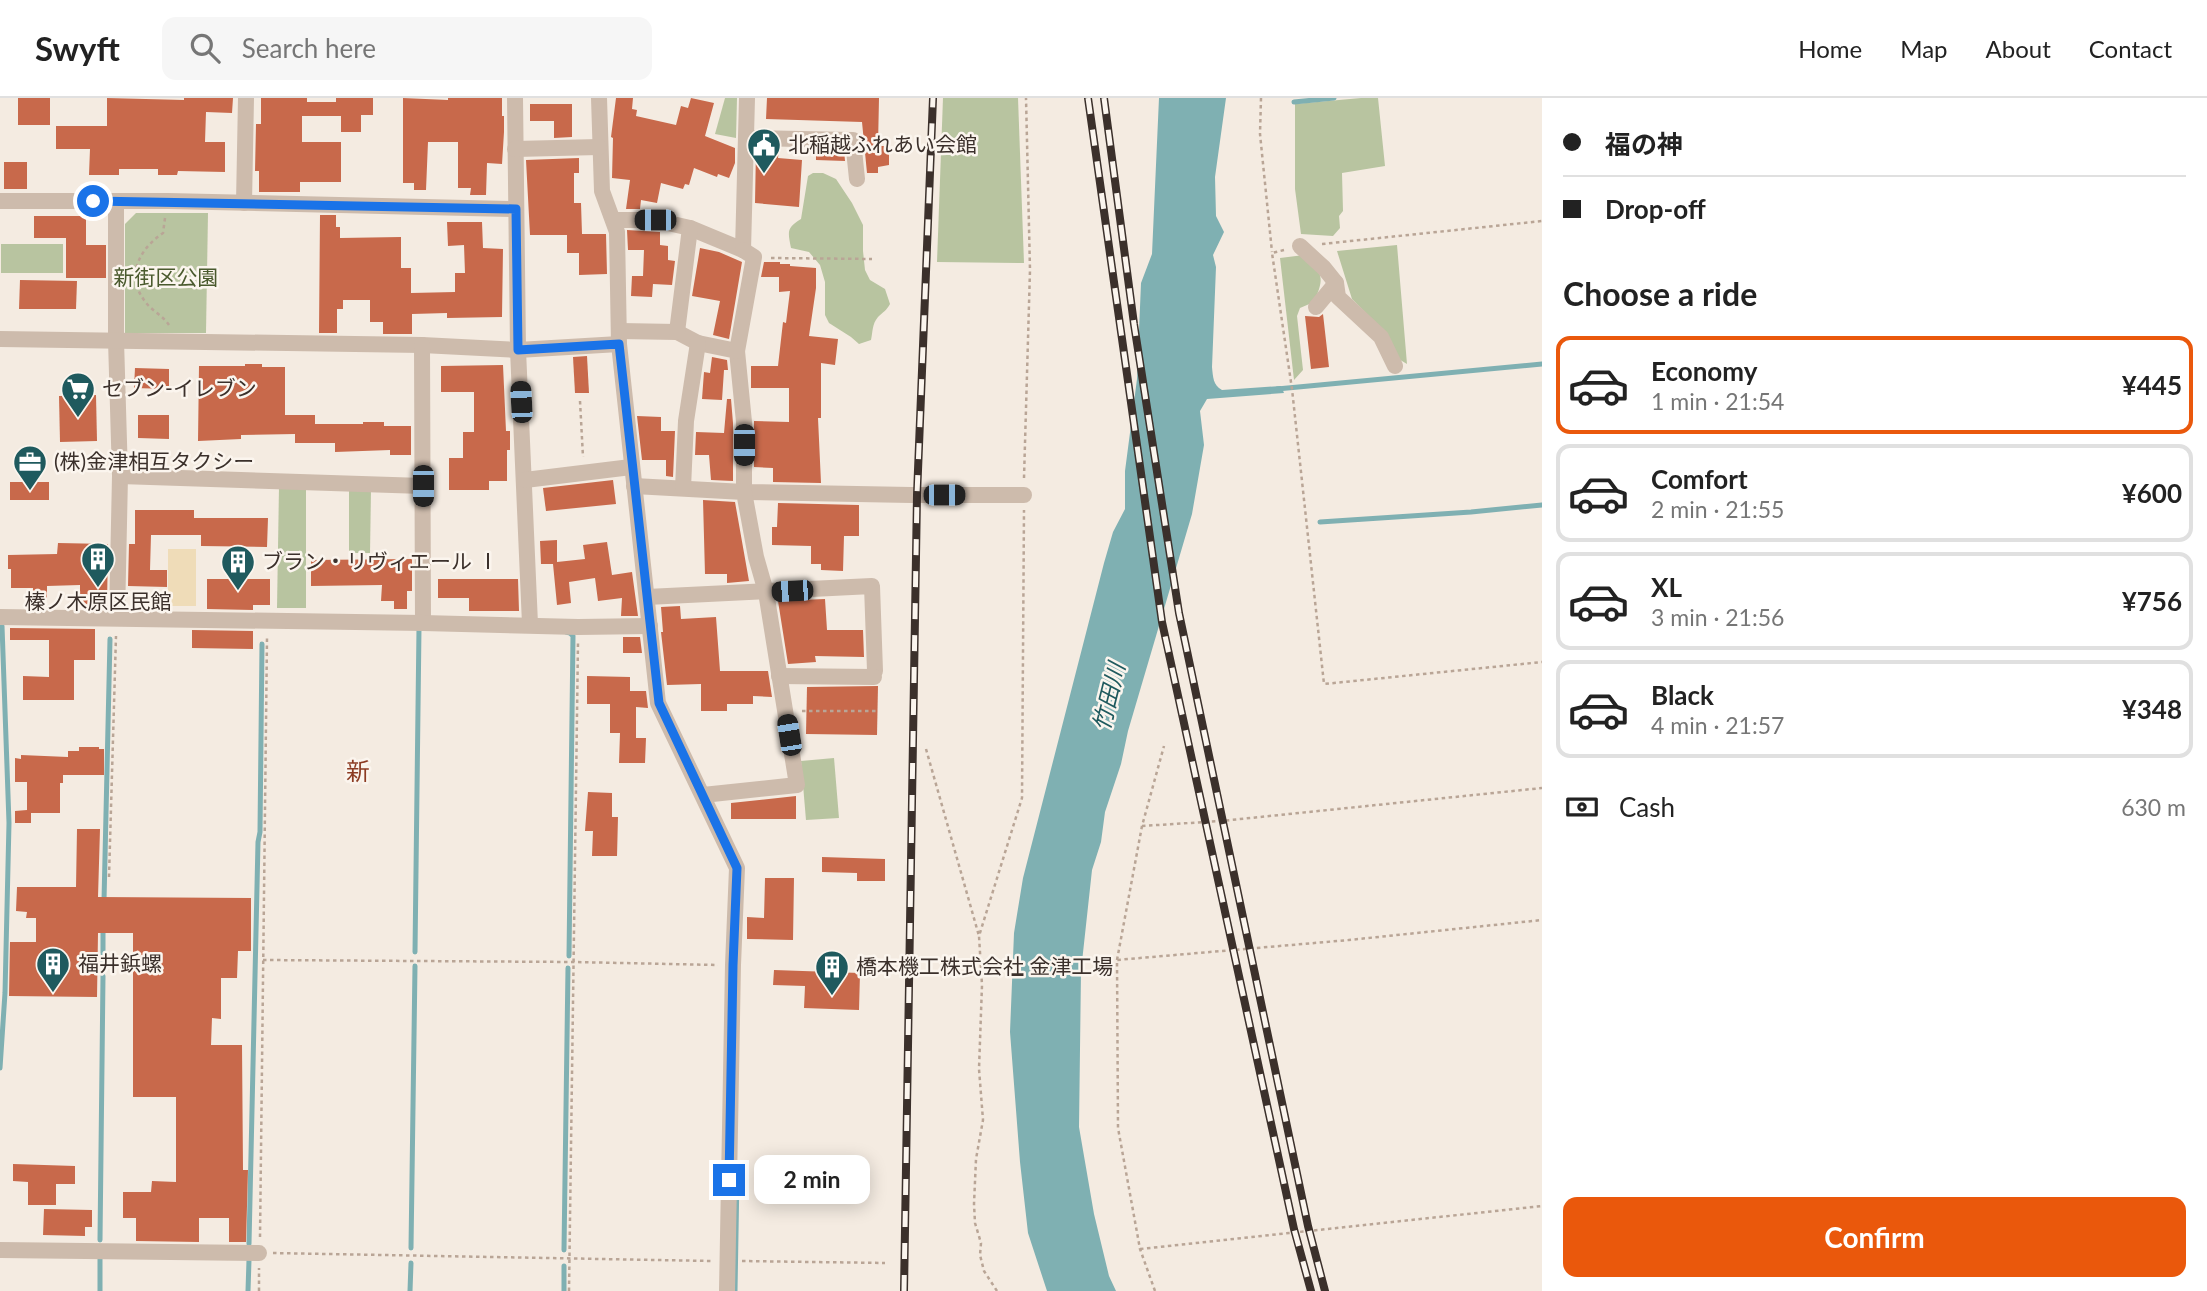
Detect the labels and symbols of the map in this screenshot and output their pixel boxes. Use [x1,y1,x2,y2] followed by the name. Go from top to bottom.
[745,126,783,175] public building icon: 北稲越ふれあい会館
[788,131,977,156] place label: 北稲越ふれあい会館
[77,185,109,217] route start
[635,210,677,231] car
[114,264,219,289] park label: 新街区公園
[59,370,97,419] supermarket icon: セブン-イレブン
[102,375,257,400] place label: セブン-イレブン
[510,380,533,424] car
[734,424,755,466] car
[11,443,49,492] office icon: (株)金津相互タクシー
[54,448,254,473] place label: (株)金津相互タクシー
[413,465,434,507] car
[924,485,966,506] car
[79,540,117,589] building icon: 榛ノ木原区民館
[219,543,257,592] building icon: ブラン・リヴィエール Ⅰ
[262,548,498,573] place label: ブラン・リヴィエール Ⅰ
[771,579,814,603] car
[25,588,172,613] place label: 榛ノ木原区民館
[1086,657,1131,734] water label: 竹田川
[776,713,803,757] car
[346,756,370,785] district label: 新
[34,945,72,994] building icon: 福井鋲螺
[813,948,851,997] building icon: 橋本機工株式会社 金津工場
[78,950,162,975] place label: 福井鋲螺
[856,953,1113,978] place label: 橋本機工株式会社 金津工場
[754,1156,869,1204] callout: 2 min
[713,1164,745,1196] route end

